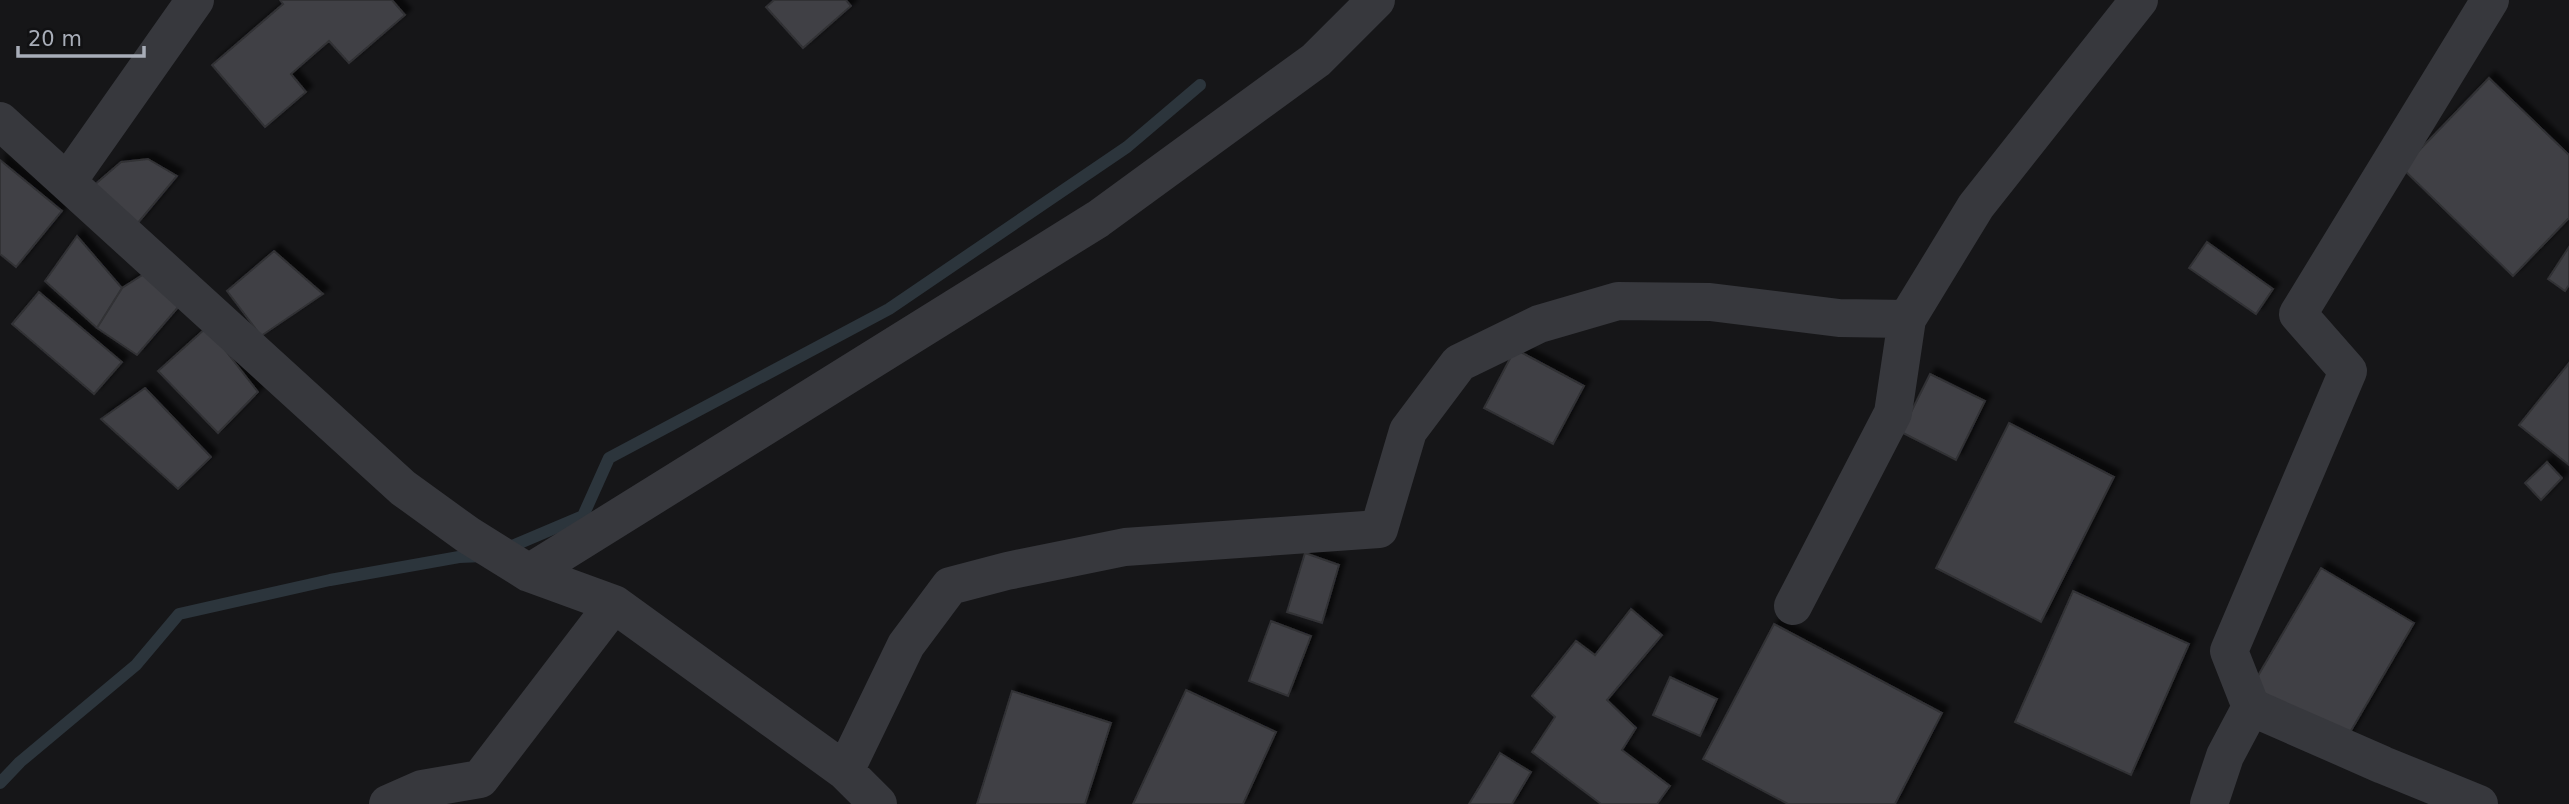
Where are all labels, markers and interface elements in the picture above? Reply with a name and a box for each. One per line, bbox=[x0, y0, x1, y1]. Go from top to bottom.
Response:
scale bar bbox=[18, 14, 144, 58]
text: 20 m bbox=[28, 27, 82, 51]

